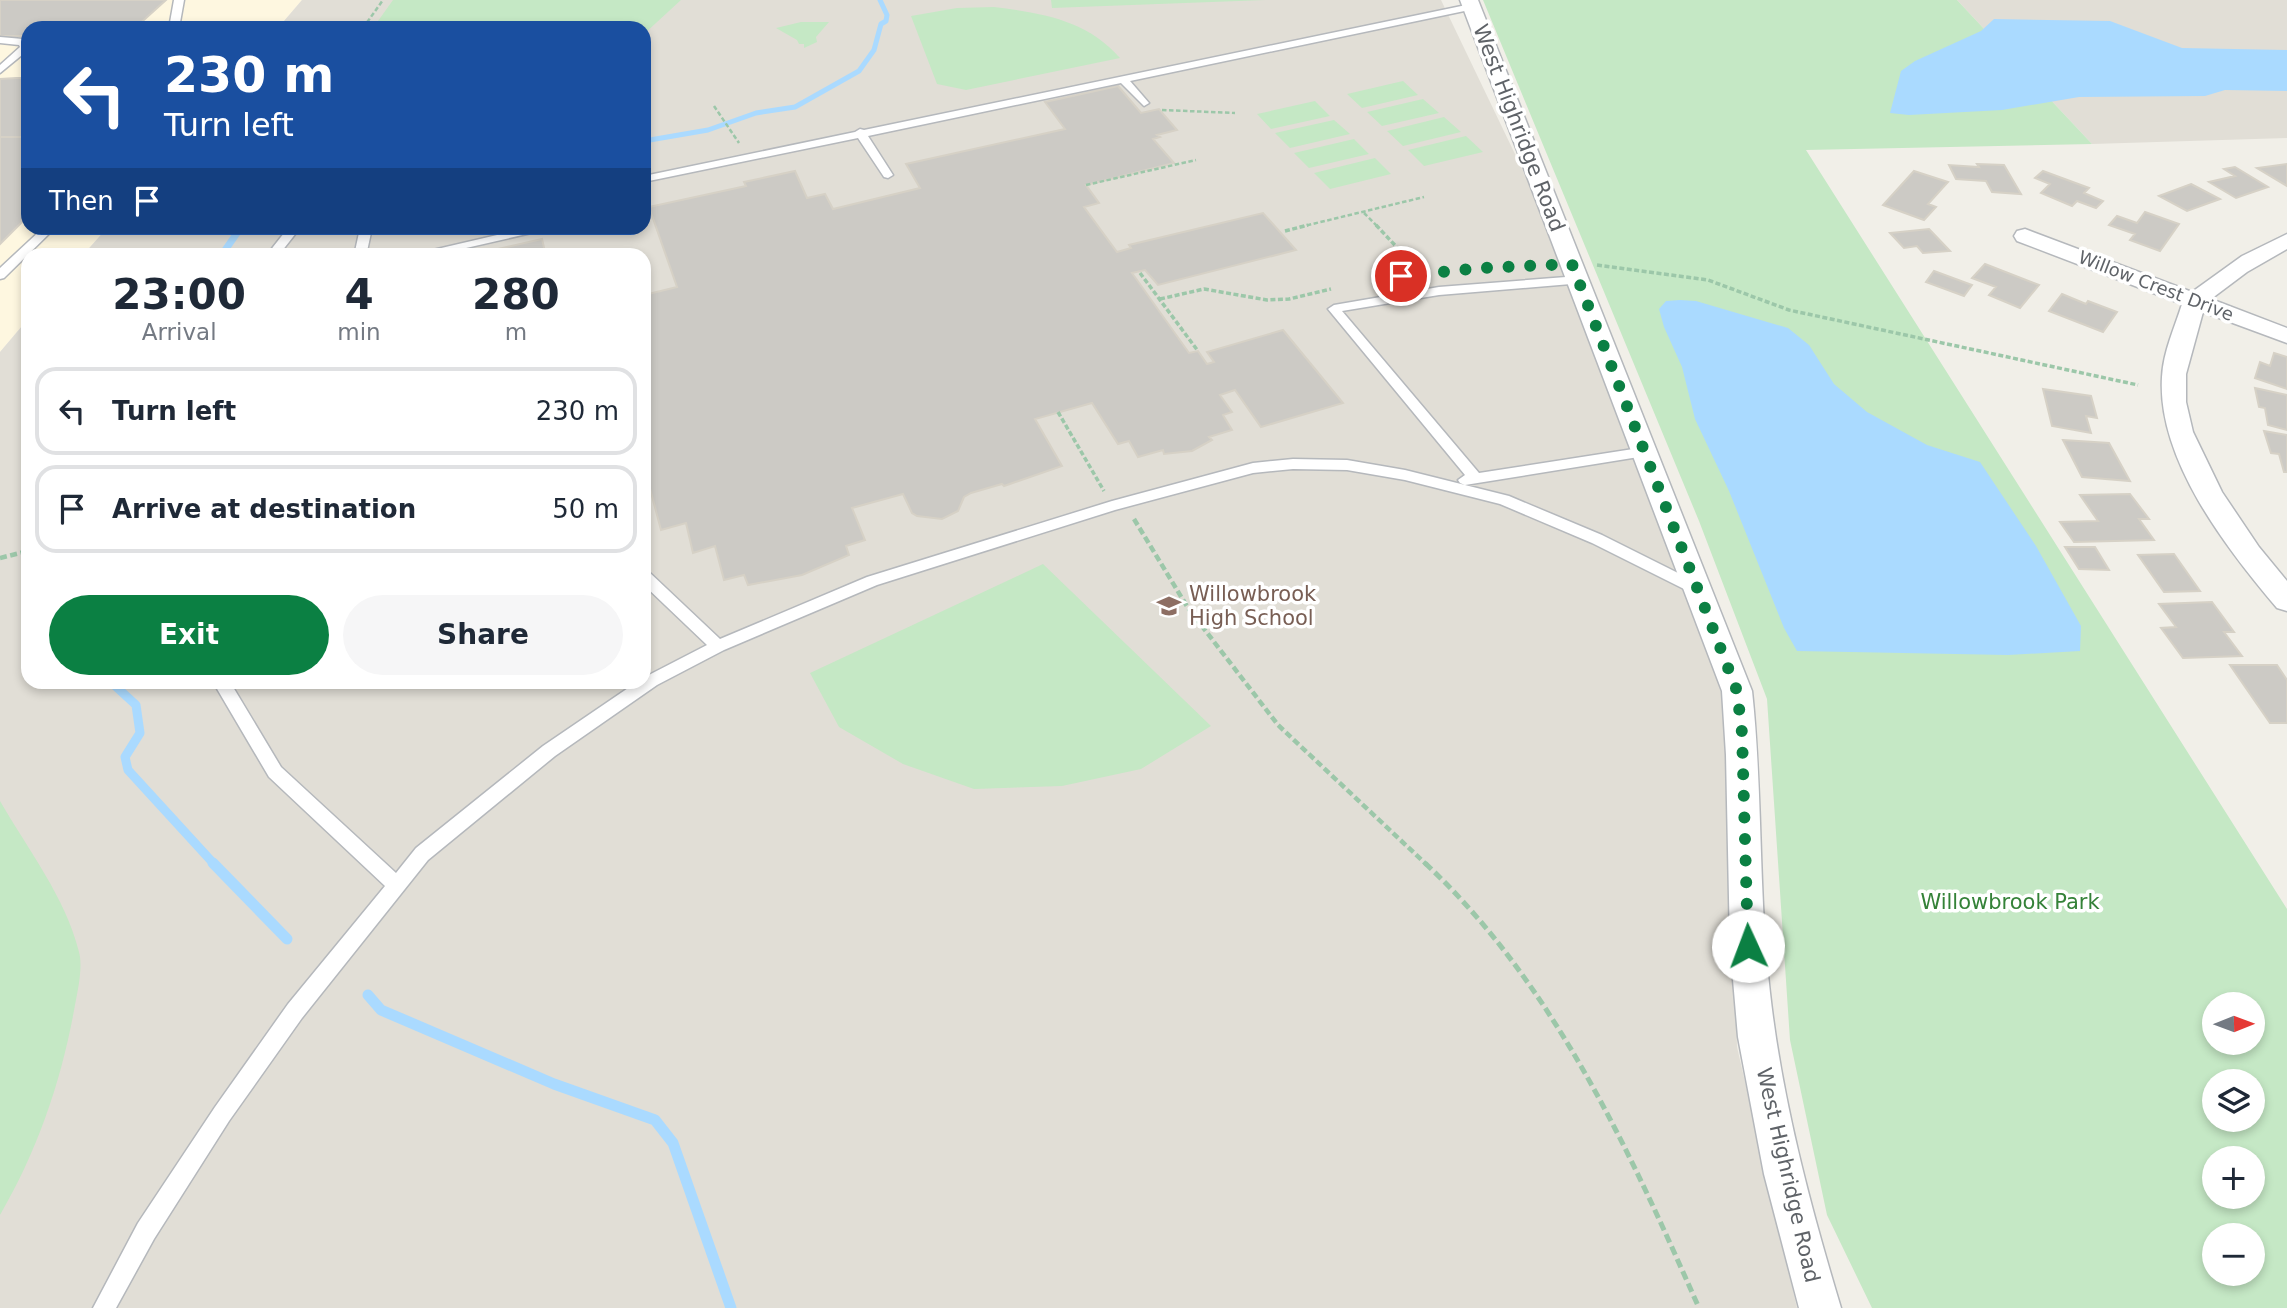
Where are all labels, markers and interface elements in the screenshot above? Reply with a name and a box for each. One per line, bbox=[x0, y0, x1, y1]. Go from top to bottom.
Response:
street label: West Highridge Road bbox=[1468, 21, 1570, 235]
text: 230 m bbox=[164, 47, 334, 104]
icon: left bbox=[49, 49, 140, 140]
text: Turn left bbox=[164, 106, 294, 144]
icon: arrive bbox=[128, 182, 166, 220]
text: Then bbox=[49, 186, 114, 216]
pin bbox=[1371, 246, 1431, 306]
street label: Willow Crest Drive bbox=[2076, 246, 2237, 325]
icon: arrive bbox=[1382, 257, 1420, 295]
text: 23:00 bbox=[112, 270, 246, 319]
text: 4 bbox=[344, 270, 374, 319]
text: 280 bbox=[472, 270, 560, 319]
text: Arrival bbox=[142, 319, 217, 345]
text: min bbox=[337, 319, 381, 345]
text: m bbox=[505, 319, 527, 345]
icon: left bbox=[53, 392, 91, 430]
text: Turn left bbox=[112, 396, 236, 426]
text: 230 m bbox=[536, 396, 619, 426]
icon: arrive bbox=[53, 490, 91, 528]
text: Arrive at destination bbox=[112, 494, 416, 524]
text: 50 m bbox=[552, 494, 619, 524]
place label: Willowbrook High School bbox=[1189, 582, 1317, 630]
school or university icon: Willowbrook High School bbox=[1155, 592, 1183, 620]
button: Exit bbox=[49, 595, 329, 675]
button: Share bbox=[343, 595, 623, 675]
park label: Willowbrook Park bbox=[1920, 890, 2100, 914]
position arrow bbox=[1711, 909, 1785, 983]
north arrow bbox=[2202, 992, 2264, 1055]
map controls bbox=[2202, 992, 2265, 1286]
street label: West Highridge Road bbox=[1752, 1065, 1824, 1285]
button: layers bbox=[2202, 1069, 2265, 1132]
button: + bbox=[2202, 1146, 2265, 1209]
button: − bbox=[2202, 1223, 2265, 1286]

